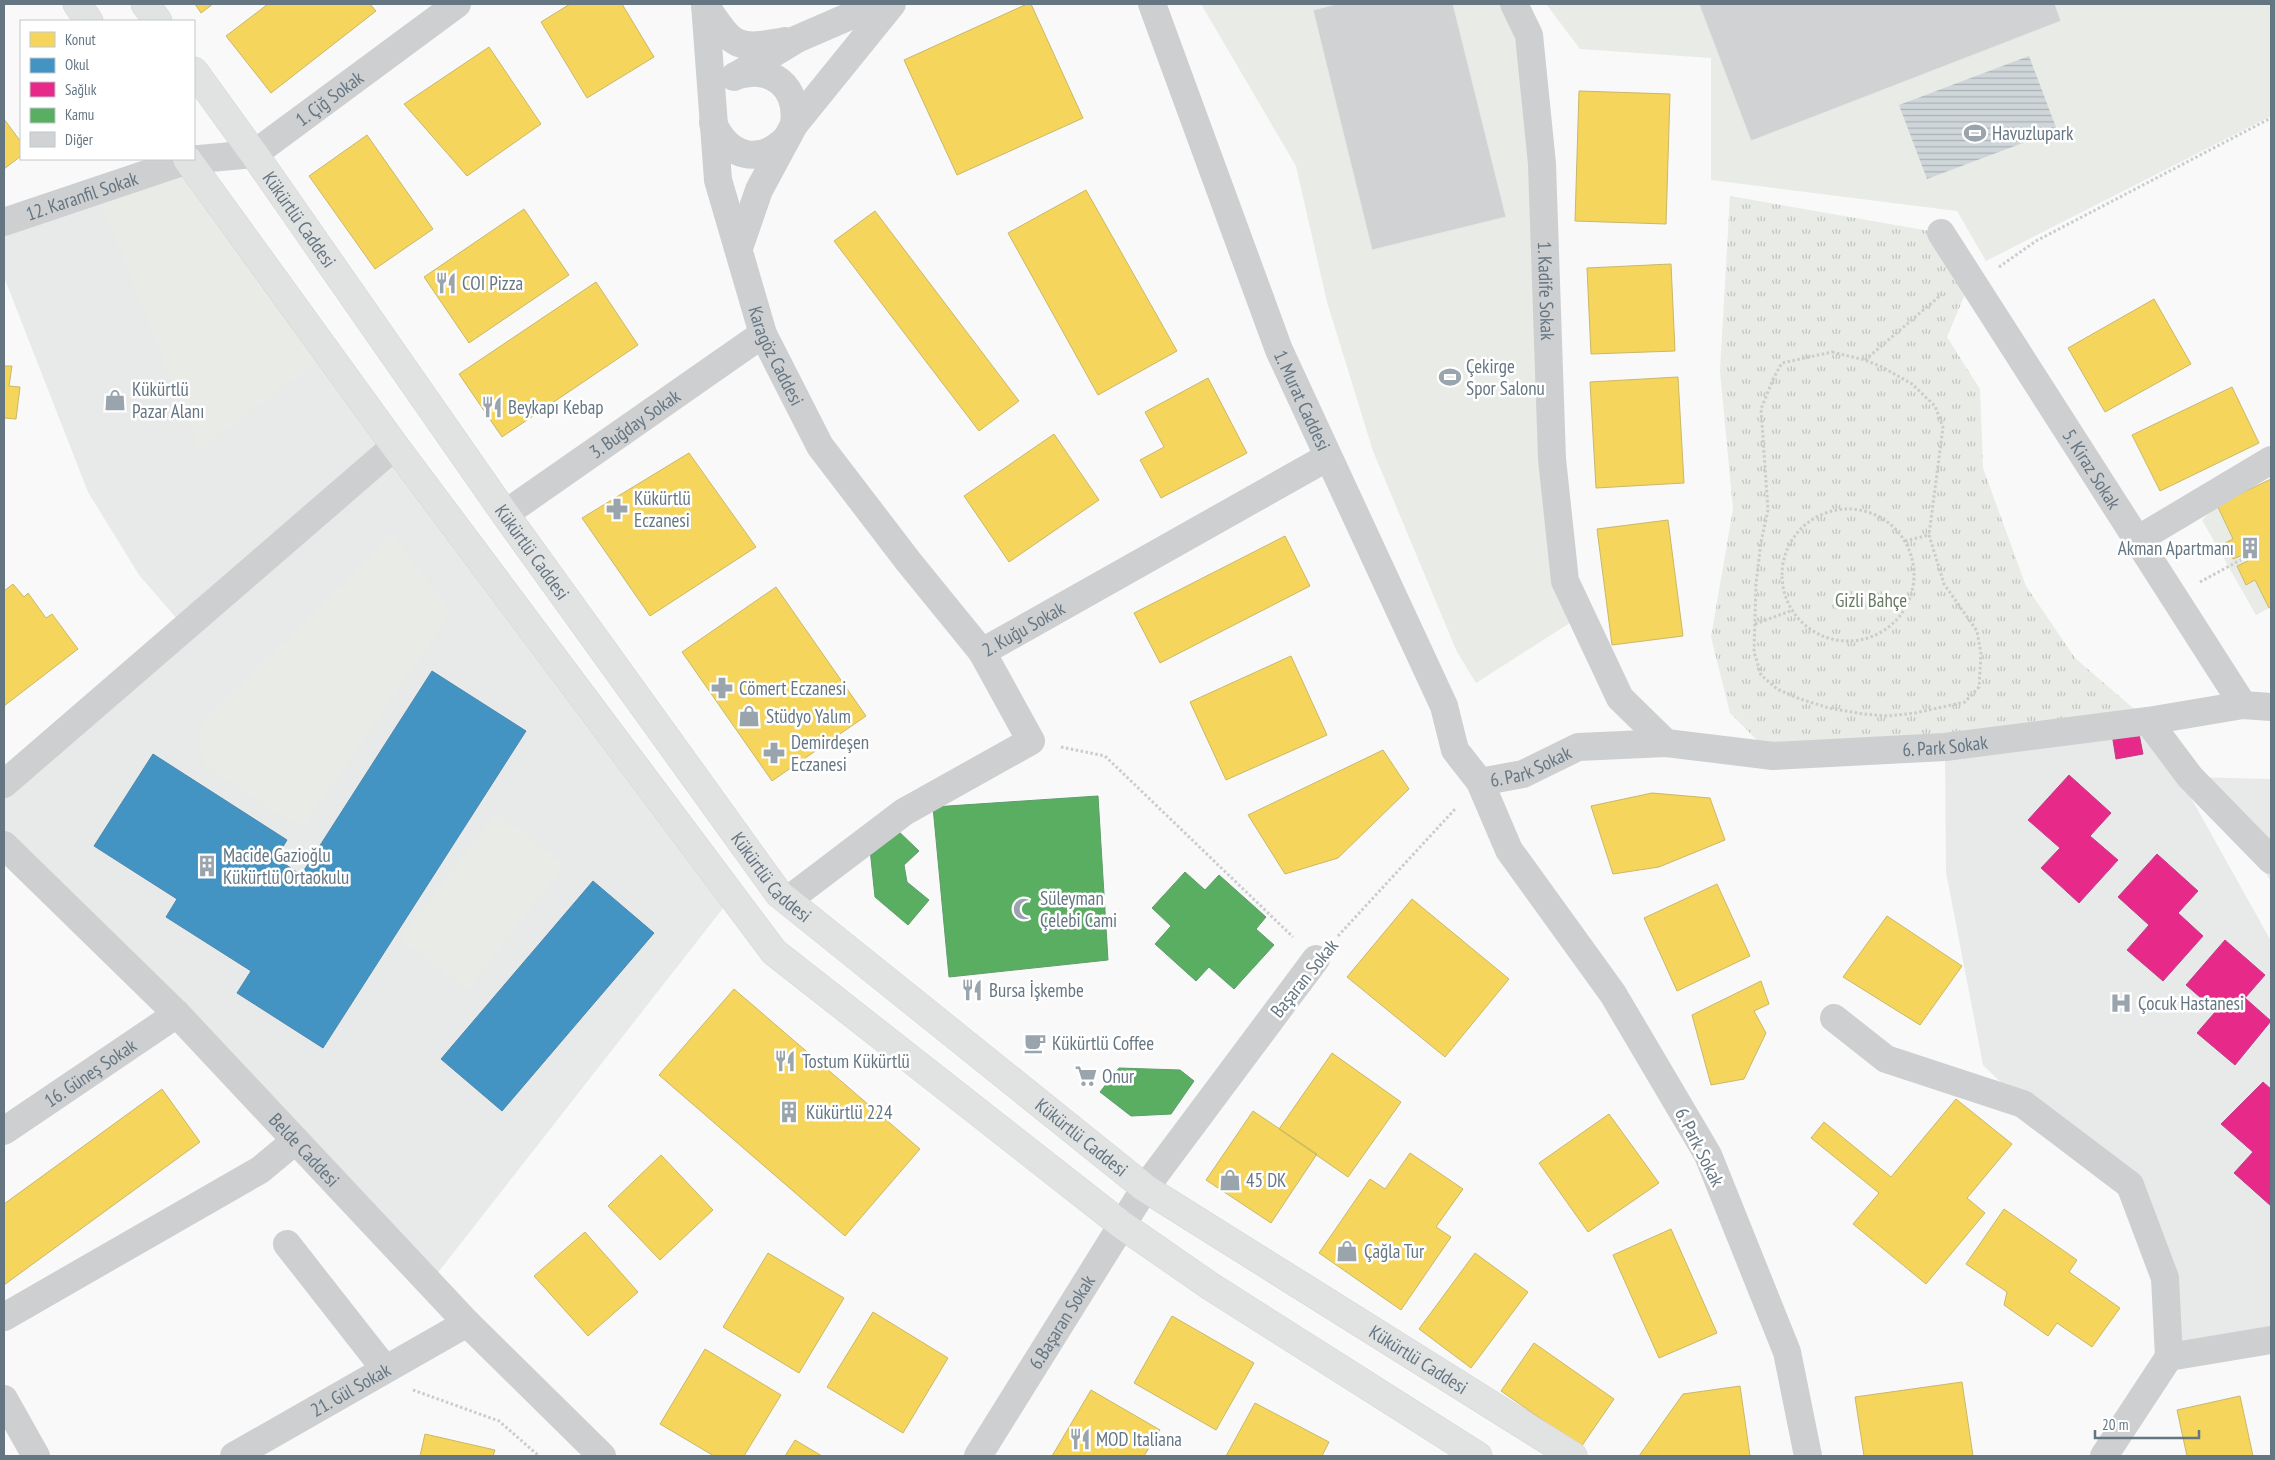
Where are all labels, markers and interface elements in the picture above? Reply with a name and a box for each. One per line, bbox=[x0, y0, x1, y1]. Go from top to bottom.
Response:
legend bbox=[20, 20, 195, 160]
text: Konut bbox=[65, 30, 96, 49]
text: Okul bbox=[65, 55, 90, 74]
street label: 1. Çiğ Sokak bbox=[291, 65, 368, 131]
text: Sağlık bbox=[65, 80, 97, 99]
text: Kamu bbox=[65, 105, 94, 124]
sports icon: Havuzlupark bbox=[1962, 120, 1988, 146]
place label: Havuzlupark bbox=[1992, 121, 2074, 145]
text: Diğer bbox=[65, 130, 94, 149]
street label: 12. Karanfil Sokak bbox=[23, 166, 141, 226]
street label: Kükürtlü Caddesi bbox=[258, 167, 341, 272]
street label: 1. Kadife Sokak bbox=[1533, 241, 1560, 341]
restaurant icon: COI Pizza bbox=[433, 270, 459, 296]
place label: COI Pizza bbox=[462, 271, 523, 295]
street label: Karagöz Caddesi bbox=[744, 303, 809, 409]
street label: 1. Murat Caddesi bbox=[1269, 346, 1336, 454]
place label: Çekirge Spor Salonu bbox=[1466, 354, 1545, 400]
sports icon: Çekirge Spor Salonu bbox=[1437, 364, 1463, 390]
place label: Kükürtlü Pazar Alanı bbox=[132, 377, 204, 423]
street label: 3. Buğday Sokak bbox=[585, 383, 685, 464]
shop icon: Kükürtlü Pazar Alanı bbox=[102, 387, 128, 413]
restaurant icon: Beykapı Kebap bbox=[479, 394, 505, 420]
place label: Beykapı Kebap bbox=[508, 395, 604, 419]
street label: 5. Kiraz Sokak bbox=[2057, 424, 2127, 514]
place label: Kükürtlü Eczanesi bbox=[634, 486, 691, 532]
pharmacy icon: Kükürtlü Eczanesi bbox=[604, 496, 630, 522]
street label: Kükürtlü Caddesi bbox=[490, 500, 575, 604]
building icon: Akman Apartmanı bbox=[2237, 535, 2263, 561]
place label: Akman Apartmanı bbox=[2118, 536, 2234, 560]
park label: Gizli Bahçe bbox=[1835, 588, 1907, 612]
street label: 2. Kuğu Sokak bbox=[978, 596, 1069, 662]
pharmacy icon: Cömert Eczanesi bbox=[709, 675, 735, 701]
place label: Cömert Eczanesi bbox=[739, 676, 846, 700]
shop icon: Stüdyo Yalım bbox=[736, 703, 762, 729]
place label: Stüdyo Yalım bbox=[766, 704, 851, 728]
place label: Demirdeşen Eczanesi bbox=[791, 730, 869, 776]
street label: 6. Park Sokak bbox=[1902, 730, 1989, 761]
pharmacy icon: Demirdeşen Eczanesi bbox=[761, 740, 787, 766]
street label: 6. Park Sokak bbox=[1488, 740, 1576, 792]
street label: Kükürtlü Caddesi bbox=[726, 827, 816, 927]
place label: Macide Gazioğlu Kükürtlü Ortaokulu bbox=[223, 843, 349, 889]
building icon: Macide Gazioğlu Kükürtlü Ortaokulu bbox=[194, 853, 220, 879]
place label: Süleyman Çelebi Cami bbox=[1040, 886, 1117, 932]
mosque icon: Süleyman Çelebi Cami bbox=[1011, 896, 1037, 922]
street label: Başaran Sokak bbox=[1265, 933, 1343, 1022]
restaurant icon: Bursa İşkembe bbox=[959, 977, 985, 1003]
place label: Bursa İşkembe bbox=[989, 978, 1084, 1002]
hospital icon: Çocuk Hastanesi bbox=[2108, 990, 2134, 1016]
place label: Çocuk Hastanesi bbox=[2138, 991, 2244, 1015]
cafe icon: Kükürtlü Coffee bbox=[1022, 1030, 1048, 1056]
place label: Kükürtlü Coffee bbox=[1052, 1031, 1154, 1055]
street label: 16. Güneş Sokak bbox=[39, 1033, 141, 1112]
restaurant icon: Tostum Kükürtlü bbox=[772, 1048, 798, 1074]
place label: Tostum Kükürtlü bbox=[802, 1049, 910, 1073]
supermarket icon: Onur bbox=[1073, 1063, 1099, 1089]
place label: Onur bbox=[1102, 1064, 1135, 1088]
street label: Kükürtlü Caddesi bbox=[1031, 1093, 1133, 1182]
building icon: Kükürtlü 224 bbox=[776, 1099, 802, 1125]
place label: Kükürtlü 224 bbox=[806, 1100, 893, 1124]
street label: 6. Park Sokak bbox=[1670, 1104, 1730, 1191]
street label: Belde Caddesi bbox=[264, 1108, 345, 1192]
shop icon: 45 DK bbox=[1217, 1167, 1243, 1193]
place label: 45 DK bbox=[1246, 1168, 1286, 1192]
shop icon: Çağla Tur bbox=[1334, 1238, 1360, 1264]
place label: Çağla Tur bbox=[1364, 1239, 1425, 1263]
street label: 6.Başaran Sokak bbox=[1023, 1270, 1100, 1373]
street label: Kükürtlü Caddesi bbox=[1365, 1319, 1472, 1399]
street label: 21. Gül Sokak bbox=[306, 1357, 395, 1422]
scale bar bbox=[2095, 1408, 2199, 1440]
text: 20 m bbox=[2102, 1415, 2128, 1434]
restaurant icon: MOD Italiana bbox=[1067, 1426, 1093, 1452]
place label: MOD Italiana bbox=[1096, 1427, 1182, 1451]

